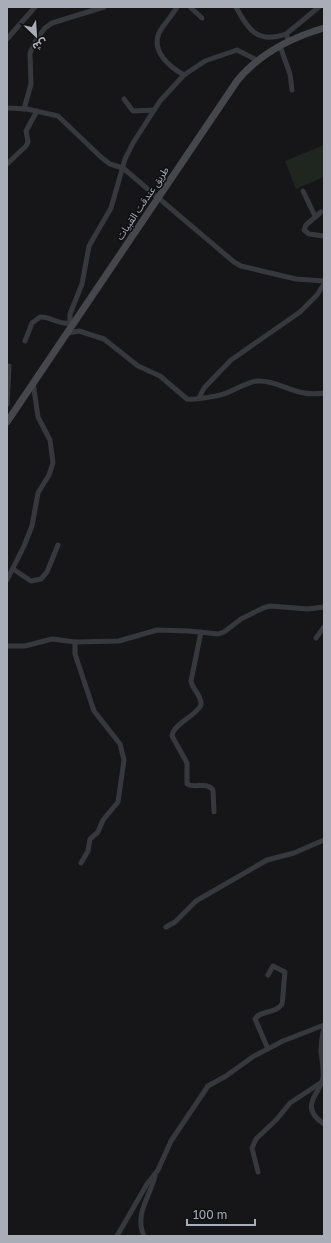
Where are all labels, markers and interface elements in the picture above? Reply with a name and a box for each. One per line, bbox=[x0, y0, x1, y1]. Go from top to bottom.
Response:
north arrow bbox=[16, 16, 56, 56]
text: ش bbox=[30, 36, 50, 55]
street label: طريق عندقت القبيات bbox=[113, 164, 172, 242]
scale bar bbox=[187, 1201, 255, 1227]
text: 100 m bbox=[193, 1207, 227, 1222]

